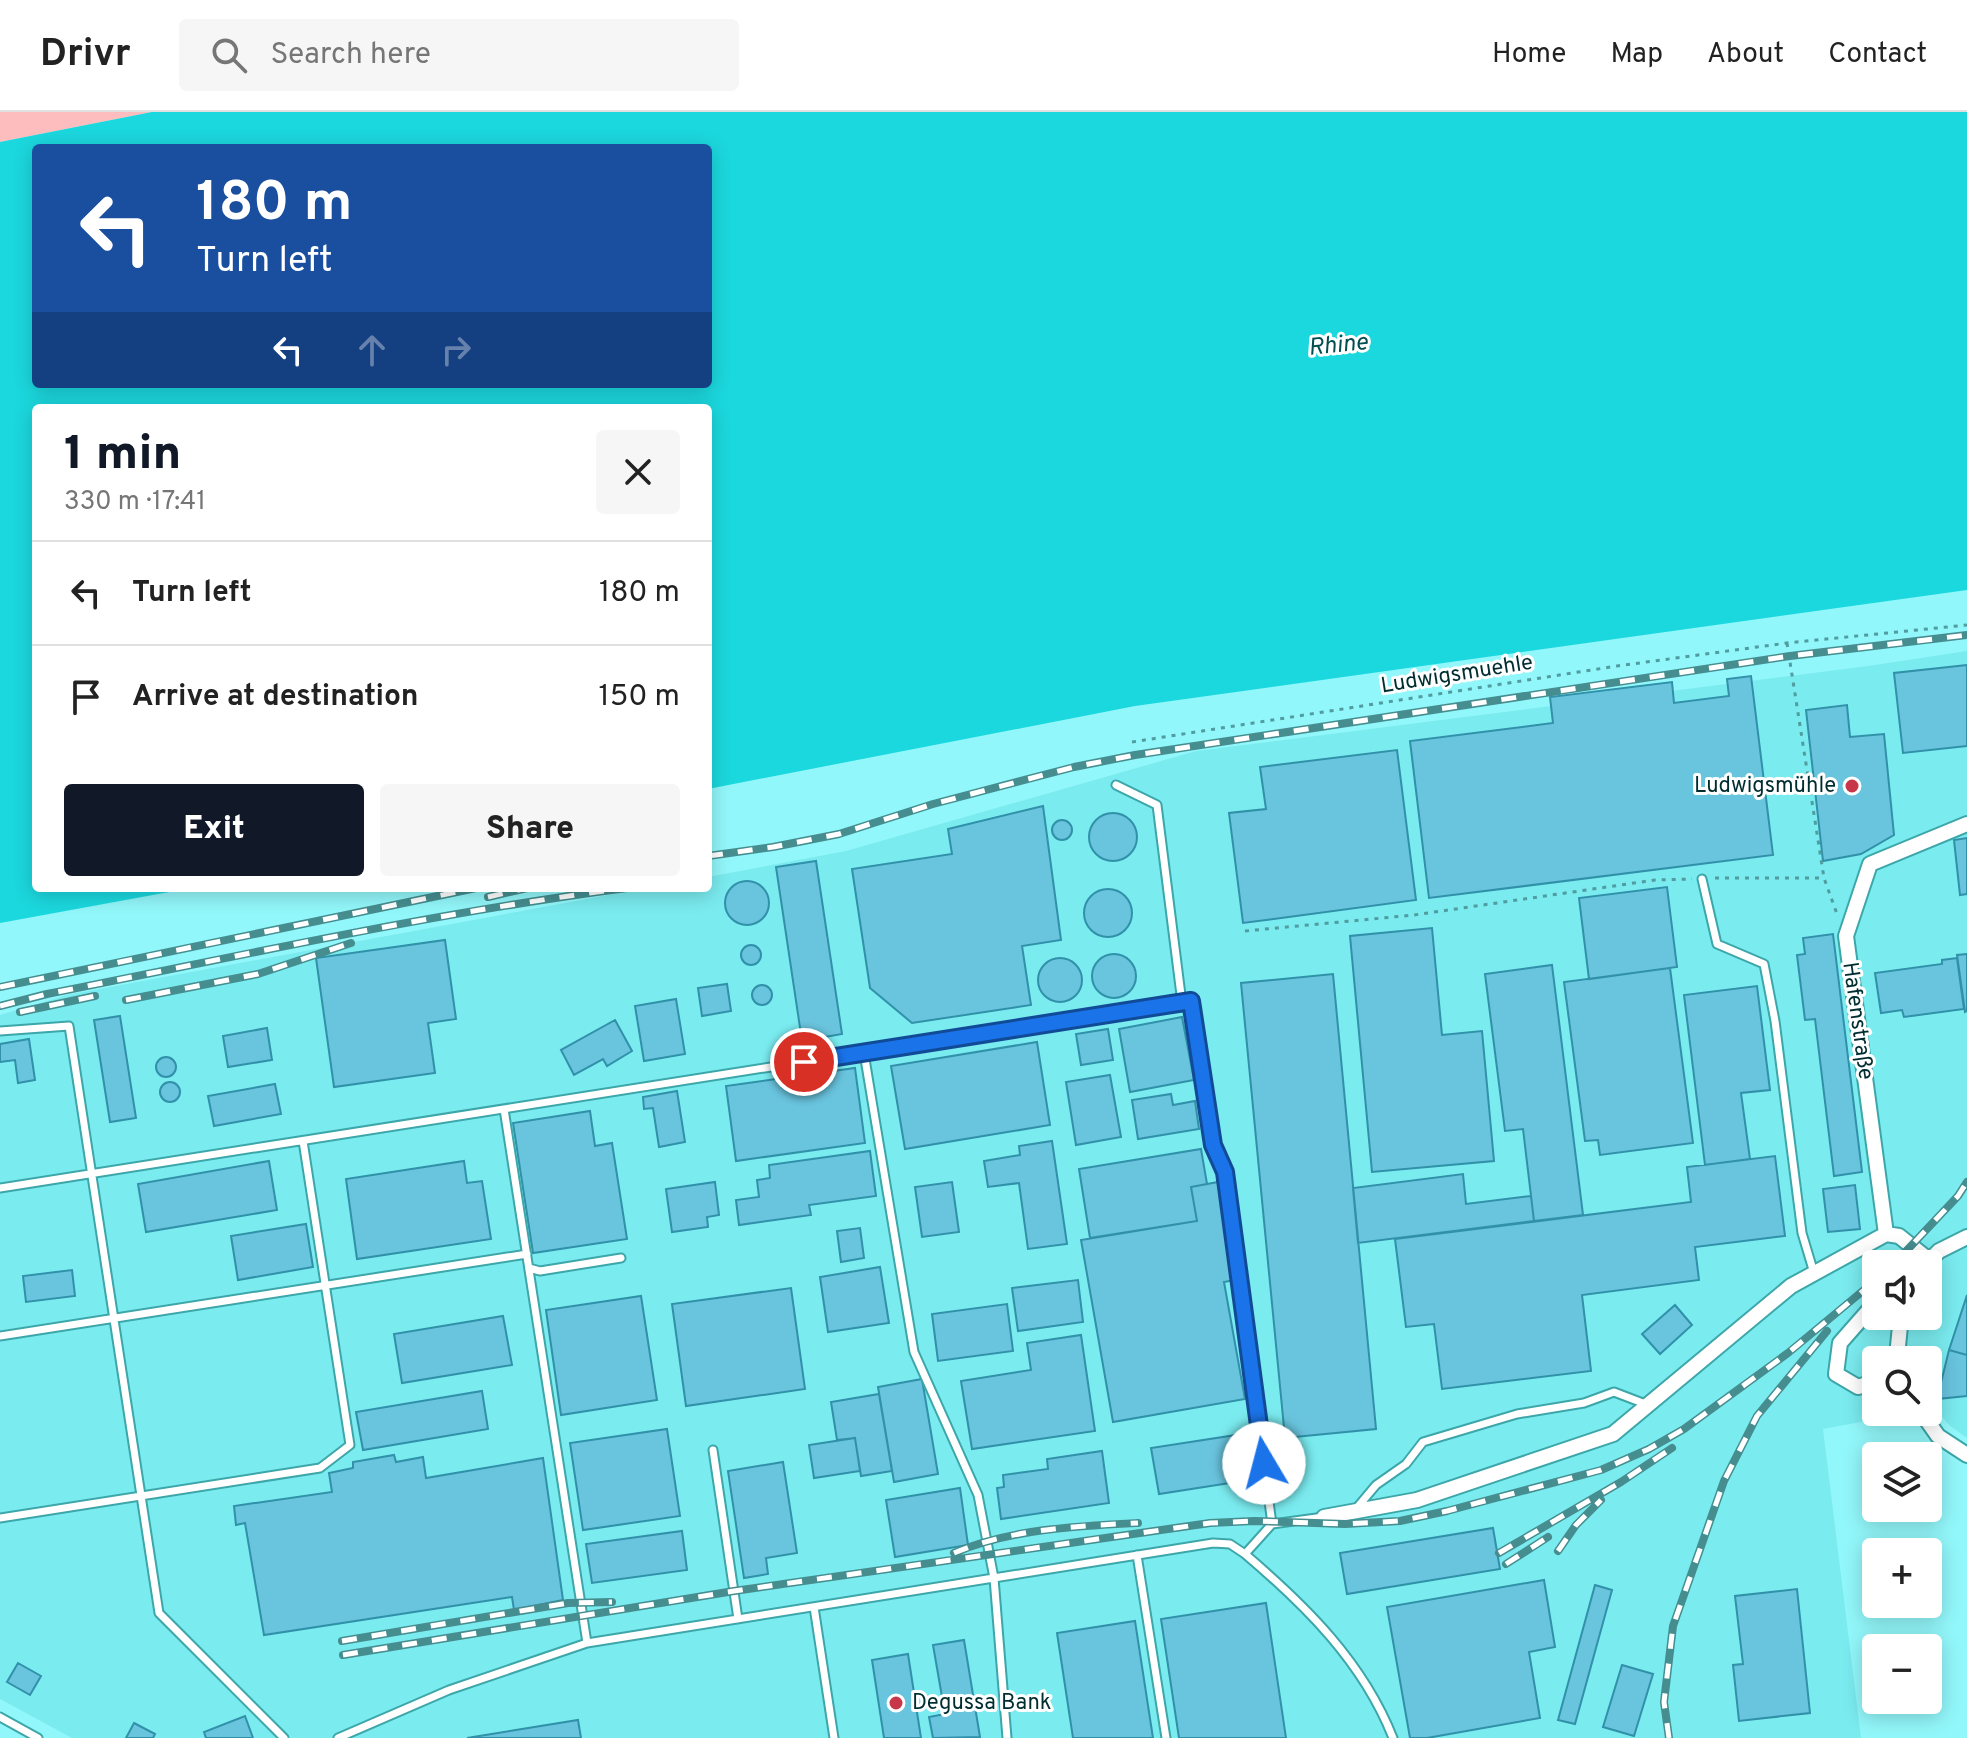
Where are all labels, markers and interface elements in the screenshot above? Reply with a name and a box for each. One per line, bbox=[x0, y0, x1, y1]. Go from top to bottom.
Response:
search box bbox=[179, 19, 739, 91]
text: Drivr bbox=[40, 31, 131, 80]
icon: search bbox=[207, 33, 251, 77]
text: Search here bbox=[271, 37, 431, 74]
text: Home bbox=[1492, 37, 1566, 73]
text: Map bbox=[1610, 37, 1663, 73]
text: About bbox=[1707, 37, 1784, 73]
text: Contact bbox=[1828, 37, 1927, 73]
text: 180 m bbox=[196, 170, 353, 240]
icon: left bbox=[64, 176, 168, 280]
text: Turn left bbox=[196, 239, 333, 285]
icon: left bbox=[266, 328, 310, 372]
icon: ahead bbox=[350, 328, 394, 372]
icon: right bbox=[434, 328, 478, 372]
water label: Rhine bbox=[1307, 328, 1370, 364]
text: 1 min bbox=[64, 426, 181, 486]
button: close bbox=[596, 430, 680, 514]
text: 330 m · 17:41 bbox=[64, 486, 206, 519]
icon: left bbox=[64, 571, 108, 615]
text: Turn left bbox=[132, 575, 252, 612]
text: 180 m bbox=[599, 575, 680, 612]
street label: Ludwigsmuehle bbox=[1379, 650, 1535, 700]
icon: arrive bbox=[64, 675, 108, 719]
text: Arrive at destination bbox=[132, 679, 418, 716]
text: 150 m bbox=[599, 679, 680, 716]
place label: Ludwigsmühle bbox=[1694, 773, 1836, 800]
marker: Ludwigsmühle bbox=[1843, 777, 1861, 795]
button: Exit bbox=[64, 784, 364, 876]
button: Share bbox=[380, 784, 680, 876]
street label: Hafenstraße bbox=[1835, 960, 1879, 1082]
pin bbox=[770, 1028, 838, 1096]
icon: arrive bbox=[782, 1040, 826, 1084]
map controls bbox=[1862, 1250, 1942, 1714]
button: sound bbox=[1862, 1250, 1942, 1330]
button: search bbox=[1862, 1346, 1942, 1426]
position arrow bbox=[1222, 1421, 1306, 1505]
button: layers bbox=[1862, 1442, 1942, 1522]
button: + bbox=[1862, 1538, 1942, 1618]
button: − bbox=[1862, 1634, 1942, 1714]
place label: Degussa Bank bbox=[912, 1690, 1052, 1717]
marker: Degussa Bank bbox=[887, 1694, 905, 1712]

